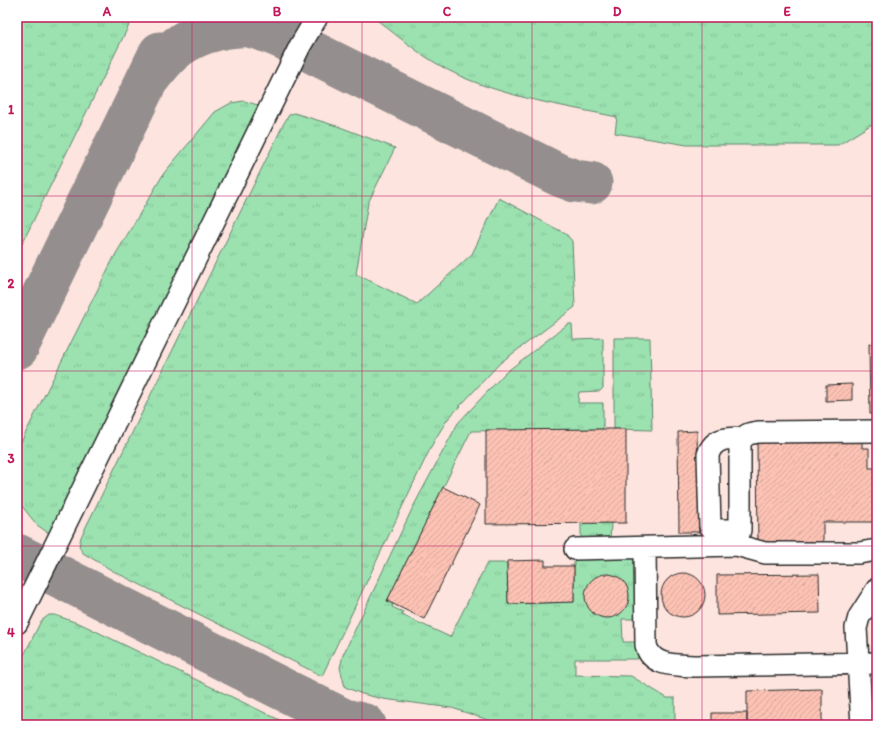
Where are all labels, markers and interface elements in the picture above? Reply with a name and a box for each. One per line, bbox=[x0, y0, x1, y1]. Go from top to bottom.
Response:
text: A bbox=[102, 4, 112, 19]
text: B bbox=[273, 4, 282, 19]
text: C bbox=[443, 4, 452, 19]
text: D bbox=[613, 4, 622, 19]
text: E bbox=[783, 4, 791, 19]
text: 1 bbox=[8, 102, 14, 117]
text: 2 bbox=[8, 276, 15, 291]
text: 3 bbox=[7, 451, 15, 466]
text: 4 bbox=[7, 625, 15, 640]

